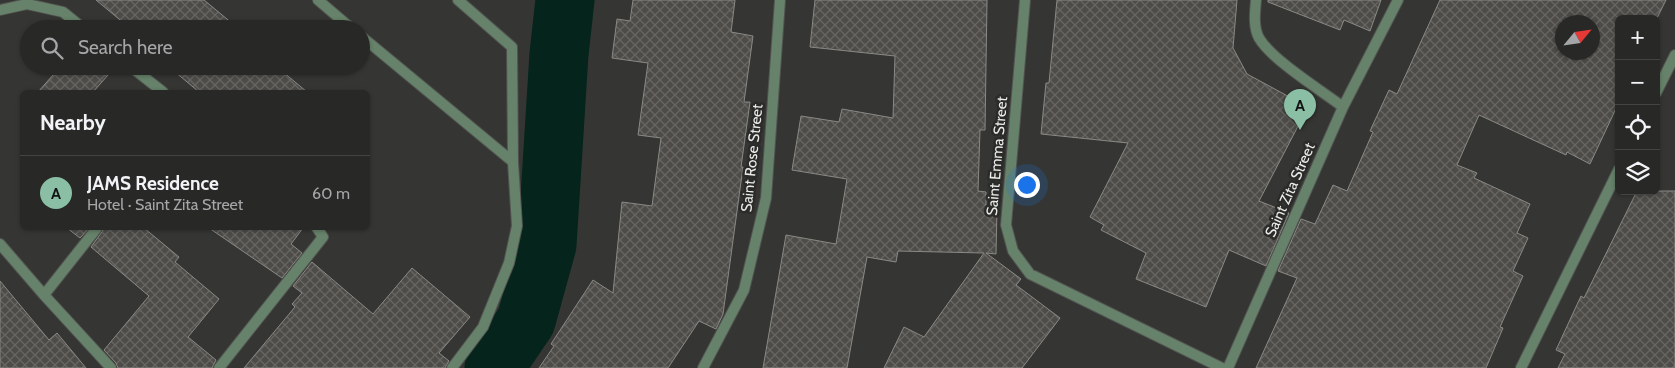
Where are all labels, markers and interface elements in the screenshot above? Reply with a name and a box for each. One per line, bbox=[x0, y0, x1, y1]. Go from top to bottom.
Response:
north arrow bbox=[1555, 15, 1600, 60]
map controls bbox=[1615, 15, 1660, 195]
button: + bbox=[1615, 15, 1660, 60]
search box bbox=[20, 20, 370, 75]
icon: search bbox=[38, 34, 66, 62]
text: Search here bbox=[78, 36, 172, 59]
button: − bbox=[1615, 60, 1660, 105]
pin: A bbox=[1284, 89, 1316, 130]
street label: Saint Emma Street bbox=[983, 96, 1011, 216]
street label: Saint Rose Street bbox=[737, 103, 767, 213]
button: locate bbox=[1615, 105, 1660, 150]
text: Nearby bbox=[40, 110, 106, 135]
street label: Saint Zita Street bbox=[1261, 140, 1319, 240]
button: layers bbox=[1615, 150, 1660, 195]
text: JAMS Residence bbox=[87, 172, 219, 195]
your location bbox=[1014, 172, 1040, 198]
text: A bbox=[51, 184, 61, 203]
text: 60 m bbox=[312, 184, 350, 203]
text: Hotel · Saint Zita Street bbox=[87, 195, 243, 214]

